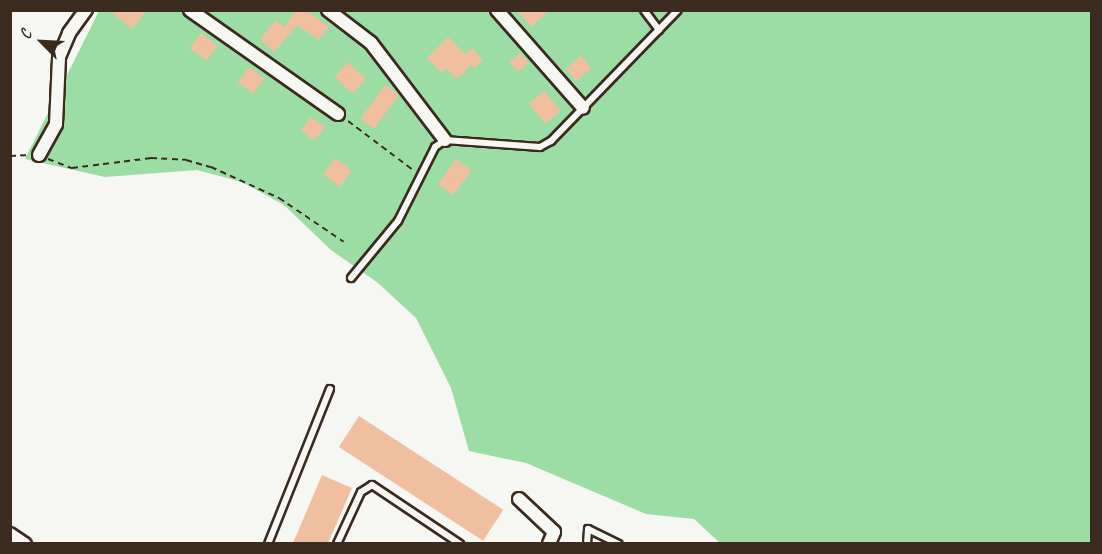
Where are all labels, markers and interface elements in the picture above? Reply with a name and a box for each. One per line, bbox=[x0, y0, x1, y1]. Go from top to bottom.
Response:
north arrow bbox=[12, 12, 72, 72]
text: С bbox=[15, 27, 36, 42]

